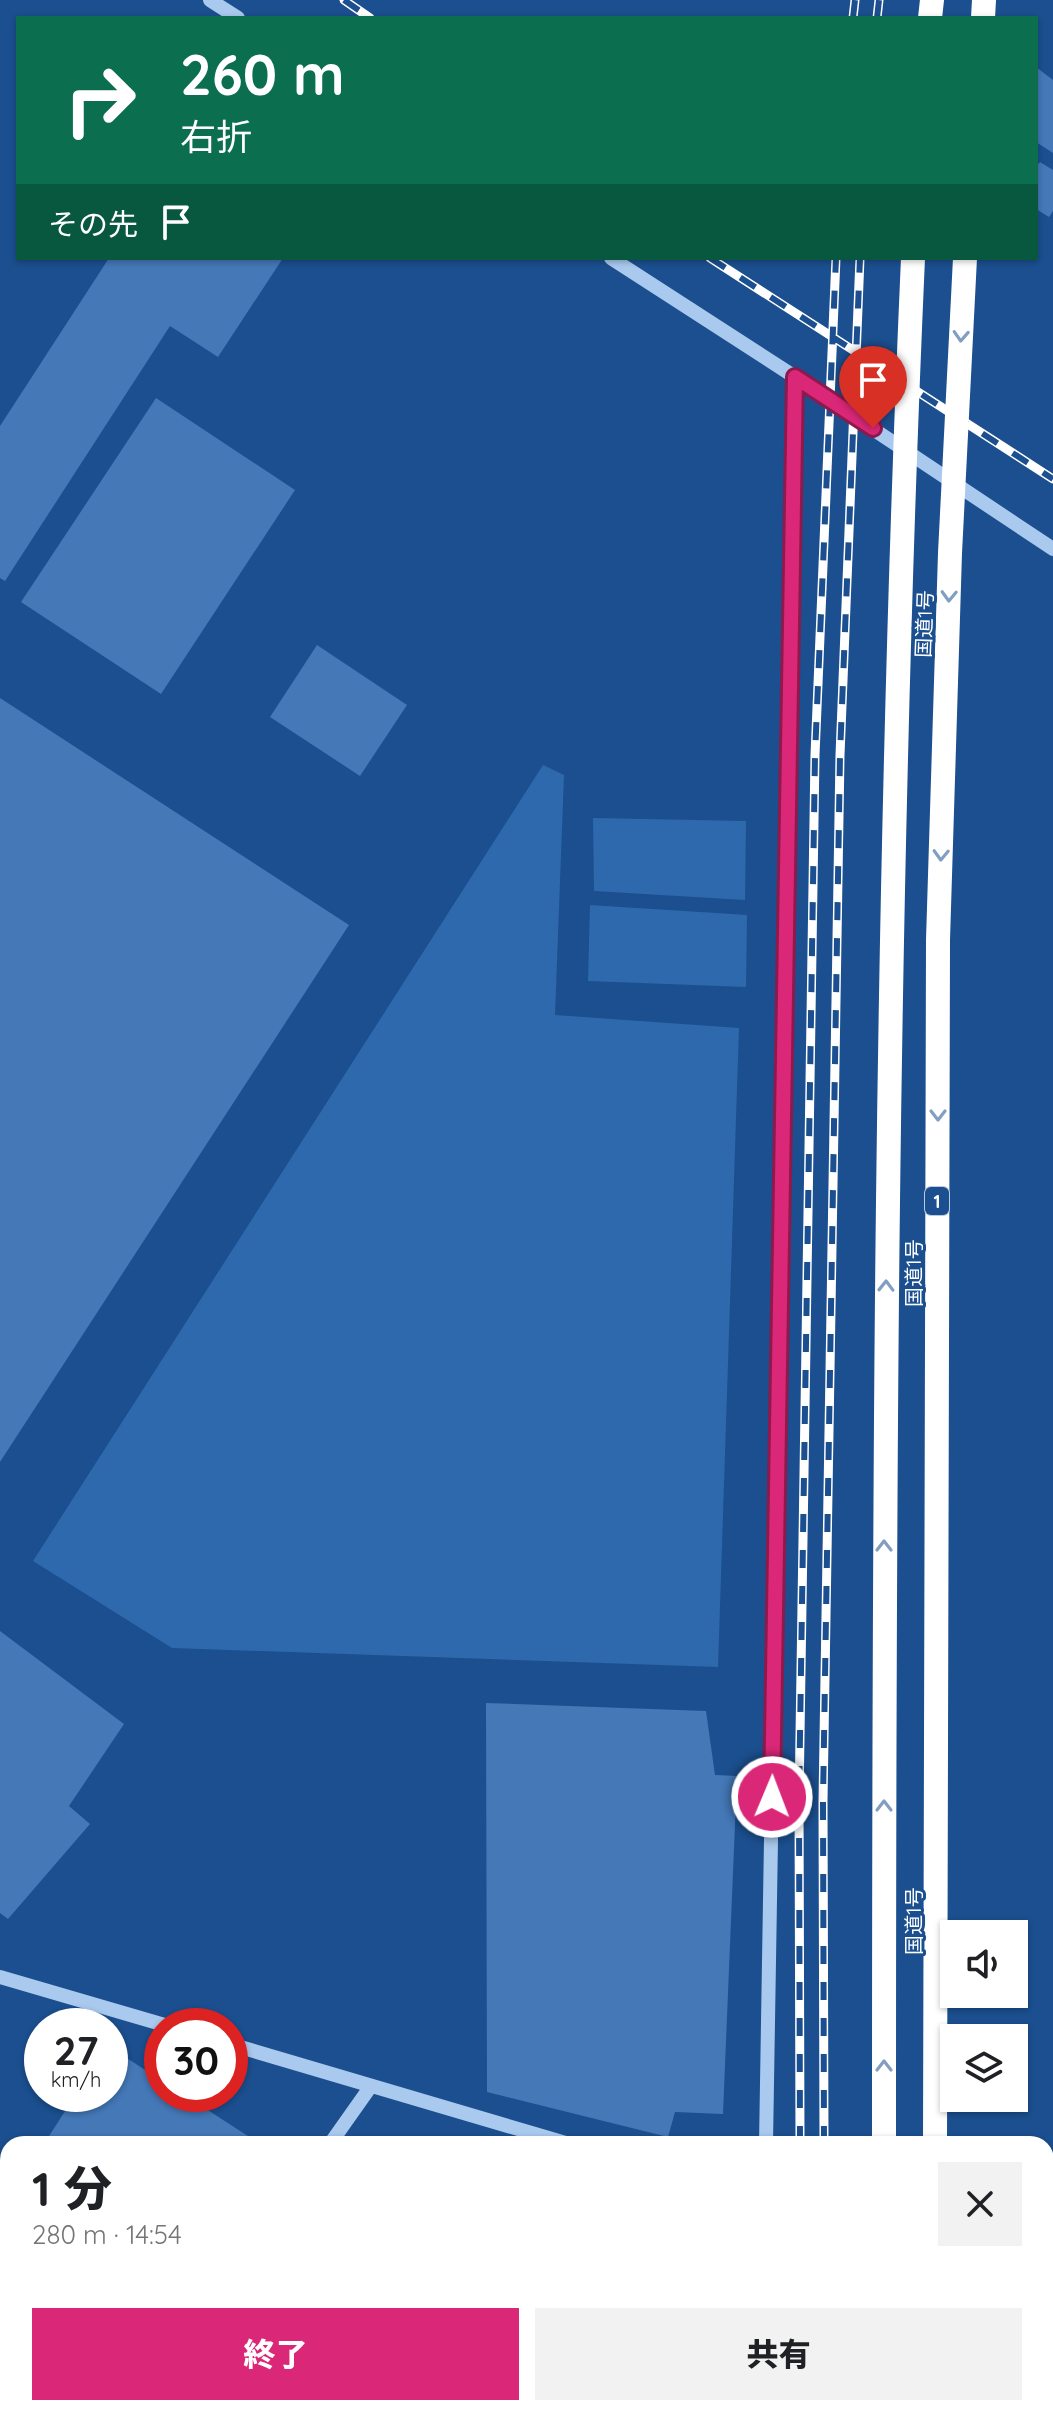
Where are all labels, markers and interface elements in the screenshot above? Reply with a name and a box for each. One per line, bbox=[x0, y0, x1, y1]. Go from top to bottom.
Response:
text: 260 m bbox=[180, 39, 345, 109]
icon: right bbox=[48, 48, 152, 152]
text: 右折 bbox=[180, 114, 252, 159]
icon: arrive bbox=[154, 200, 198, 244]
text: その先 bbox=[48, 205, 138, 243]
one-way arrow bbox=[953, 330, 970, 343]
pin bbox=[839, 346, 907, 428]
icon: arrive bbox=[851, 358, 895, 402]
street label: 国道1号 bbox=[910, 590, 938, 658]
one-way arrow bbox=[940, 590, 957, 603]
one-way arrow bbox=[932, 849, 949, 862]
one-way arrow bbox=[929, 1109, 947, 1122]
road number: 1 bbox=[925, 1187, 949, 1215]
street label: 国道1号 bbox=[901, 1239, 926, 1307]
one-way arrow bbox=[877, 1279, 895, 1292]
one-way arrow bbox=[875, 1539, 893, 1552]
position arrow bbox=[730, 1755, 814, 1839]
one-way arrow bbox=[875, 1799, 893, 1812]
street label: 国道1号 bbox=[901, 1887, 926, 1955]
map controls bbox=[940, 1920, 1028, 2112]
button: sound bbox=[940, 1920, 1028, 2008]
speed limit sign: 30 bbox=[144, 2008, 248, 2112]
button: layers bbox=[940, 2024, 1028, 2112]
text: 27 bbox=[54, 2025, 98, 2075]
one-way arrow bbox=[875, 2059, 893, 2072]
text: km/h bbox=[51, 2067, 101, 2092]
text: 1 分 bbox=[32, 2158, 112, 2218]
button: close bbox=[938, 2162, 1022, 2246]
text: 280 m · 14:54 bbox=[32, 2218, 182, 2251]
button: 終了 bbox=[32, 2308, 519, 2400]
button: 共有 bbox=[535, 2308, 1022, 2400]

